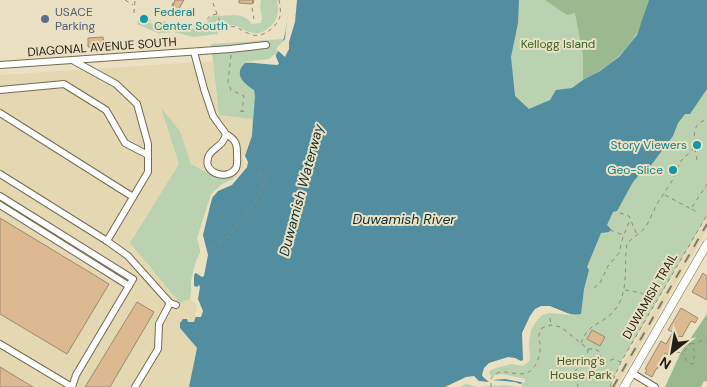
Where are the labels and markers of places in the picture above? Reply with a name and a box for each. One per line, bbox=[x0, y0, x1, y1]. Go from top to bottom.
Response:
place label: USACE Parking bbox=[55, 4, 95, 34]
place label: Federal Center South bbox=[154, 4, 228, 34]
marker: USACE Parking bbox=[39, 13, 51, 25]
marker: Federal Center South bbox=[138, 13, 150, 25]
place label: Story Viewers bbox=[610, 137, 687, 153]
marker: Story Viewers bbox=[691, 139, 703, 151]
place label: Geo-Slice bbox=[607, 162, 663, 178]
marker: Geo-Slice bbox=[667, 164, 679, 176]

